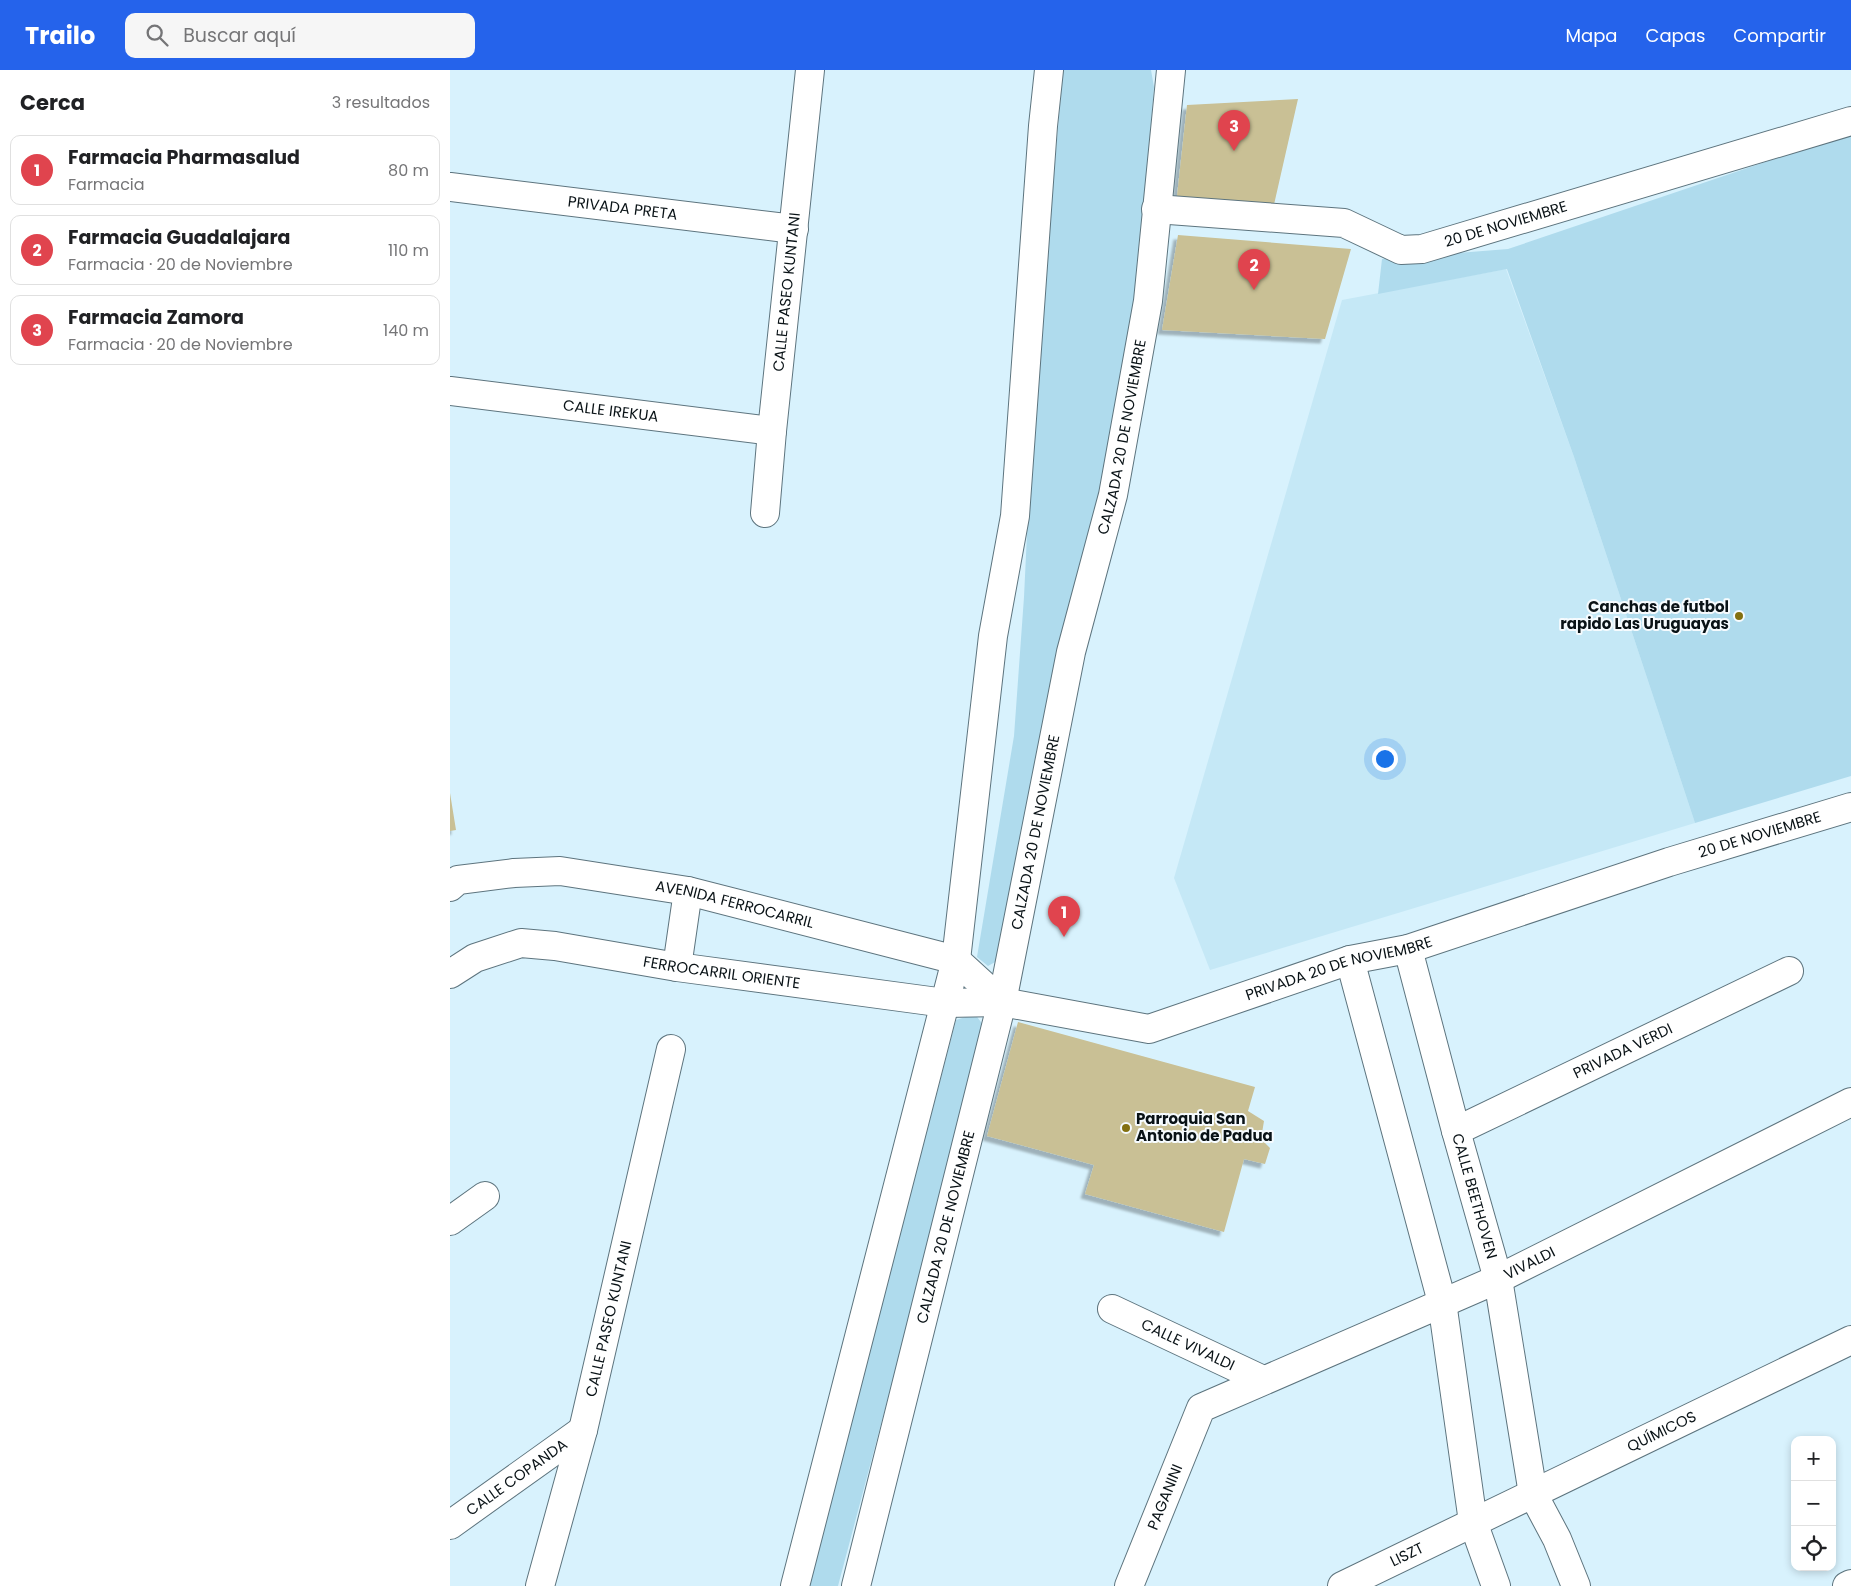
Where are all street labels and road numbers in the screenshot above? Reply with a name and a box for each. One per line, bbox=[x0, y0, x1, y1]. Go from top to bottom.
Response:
street label: PRIVADA PRETA bbox=[567, 190, 679, 225]
street label: 20 DE NOVIEMBRE bbox=[1442, 195, 1570, 252]
street label: CALLE PASEO KUNTANI bbox=[767, 211, 805, 373]
street label: CALZADA 20 DE NOVIEMBRE bbox=[1092, 338, 1151, 537]
street label: CALLE IREKUA bbox=[562, 394, 660, 427]
street label: CALZADA 20 DE NOVIEMBRE bbox=[1005, 733, 1064, 932]
street label: 20 DE NOVIEMBRE bbox=[1696, 806, 1824, 863]
street label: AVENIDA FERROCARRIL bbox=[654, 875, 817, 933]
street label: PRIVADA 20 DE NOVIEMBRE bbox=[1243, 931, 1435, 1005]
street label: FERROCARRIL ORIENTE bbox=[642, 950, 801, 993]
street label: PRIVADA VERDI bbox=[1569, 1018, 1676, 1083]
street label: CALZADA 20 DE NOVIEMBRE bbox=[911, 1128, 980, 1326]
street label: CALLE BEETHOVEN bbox=[1447, 1131, 1503, 1261]
street label: CALLE PASEO KUNTANI bbox=[580, 1238, 636, 1399]
street label: VIVALDI bbox=[1500, 1241, 1558, 1284]
street label: CALLE VIVALDI bbox=[1138, 1313, 1239, 1375]
street label: QUÍMICOS bbox=[1623, 1405, 1700, 1457]
street label: CALLE COPANDA bbox=[462, 1434, 571, 1520]
street label: PAGANINI bbox=[1142, 1461, 1187, 1533]
street label: LISZT bbox=[1386, 1537, 1427, 1571]

